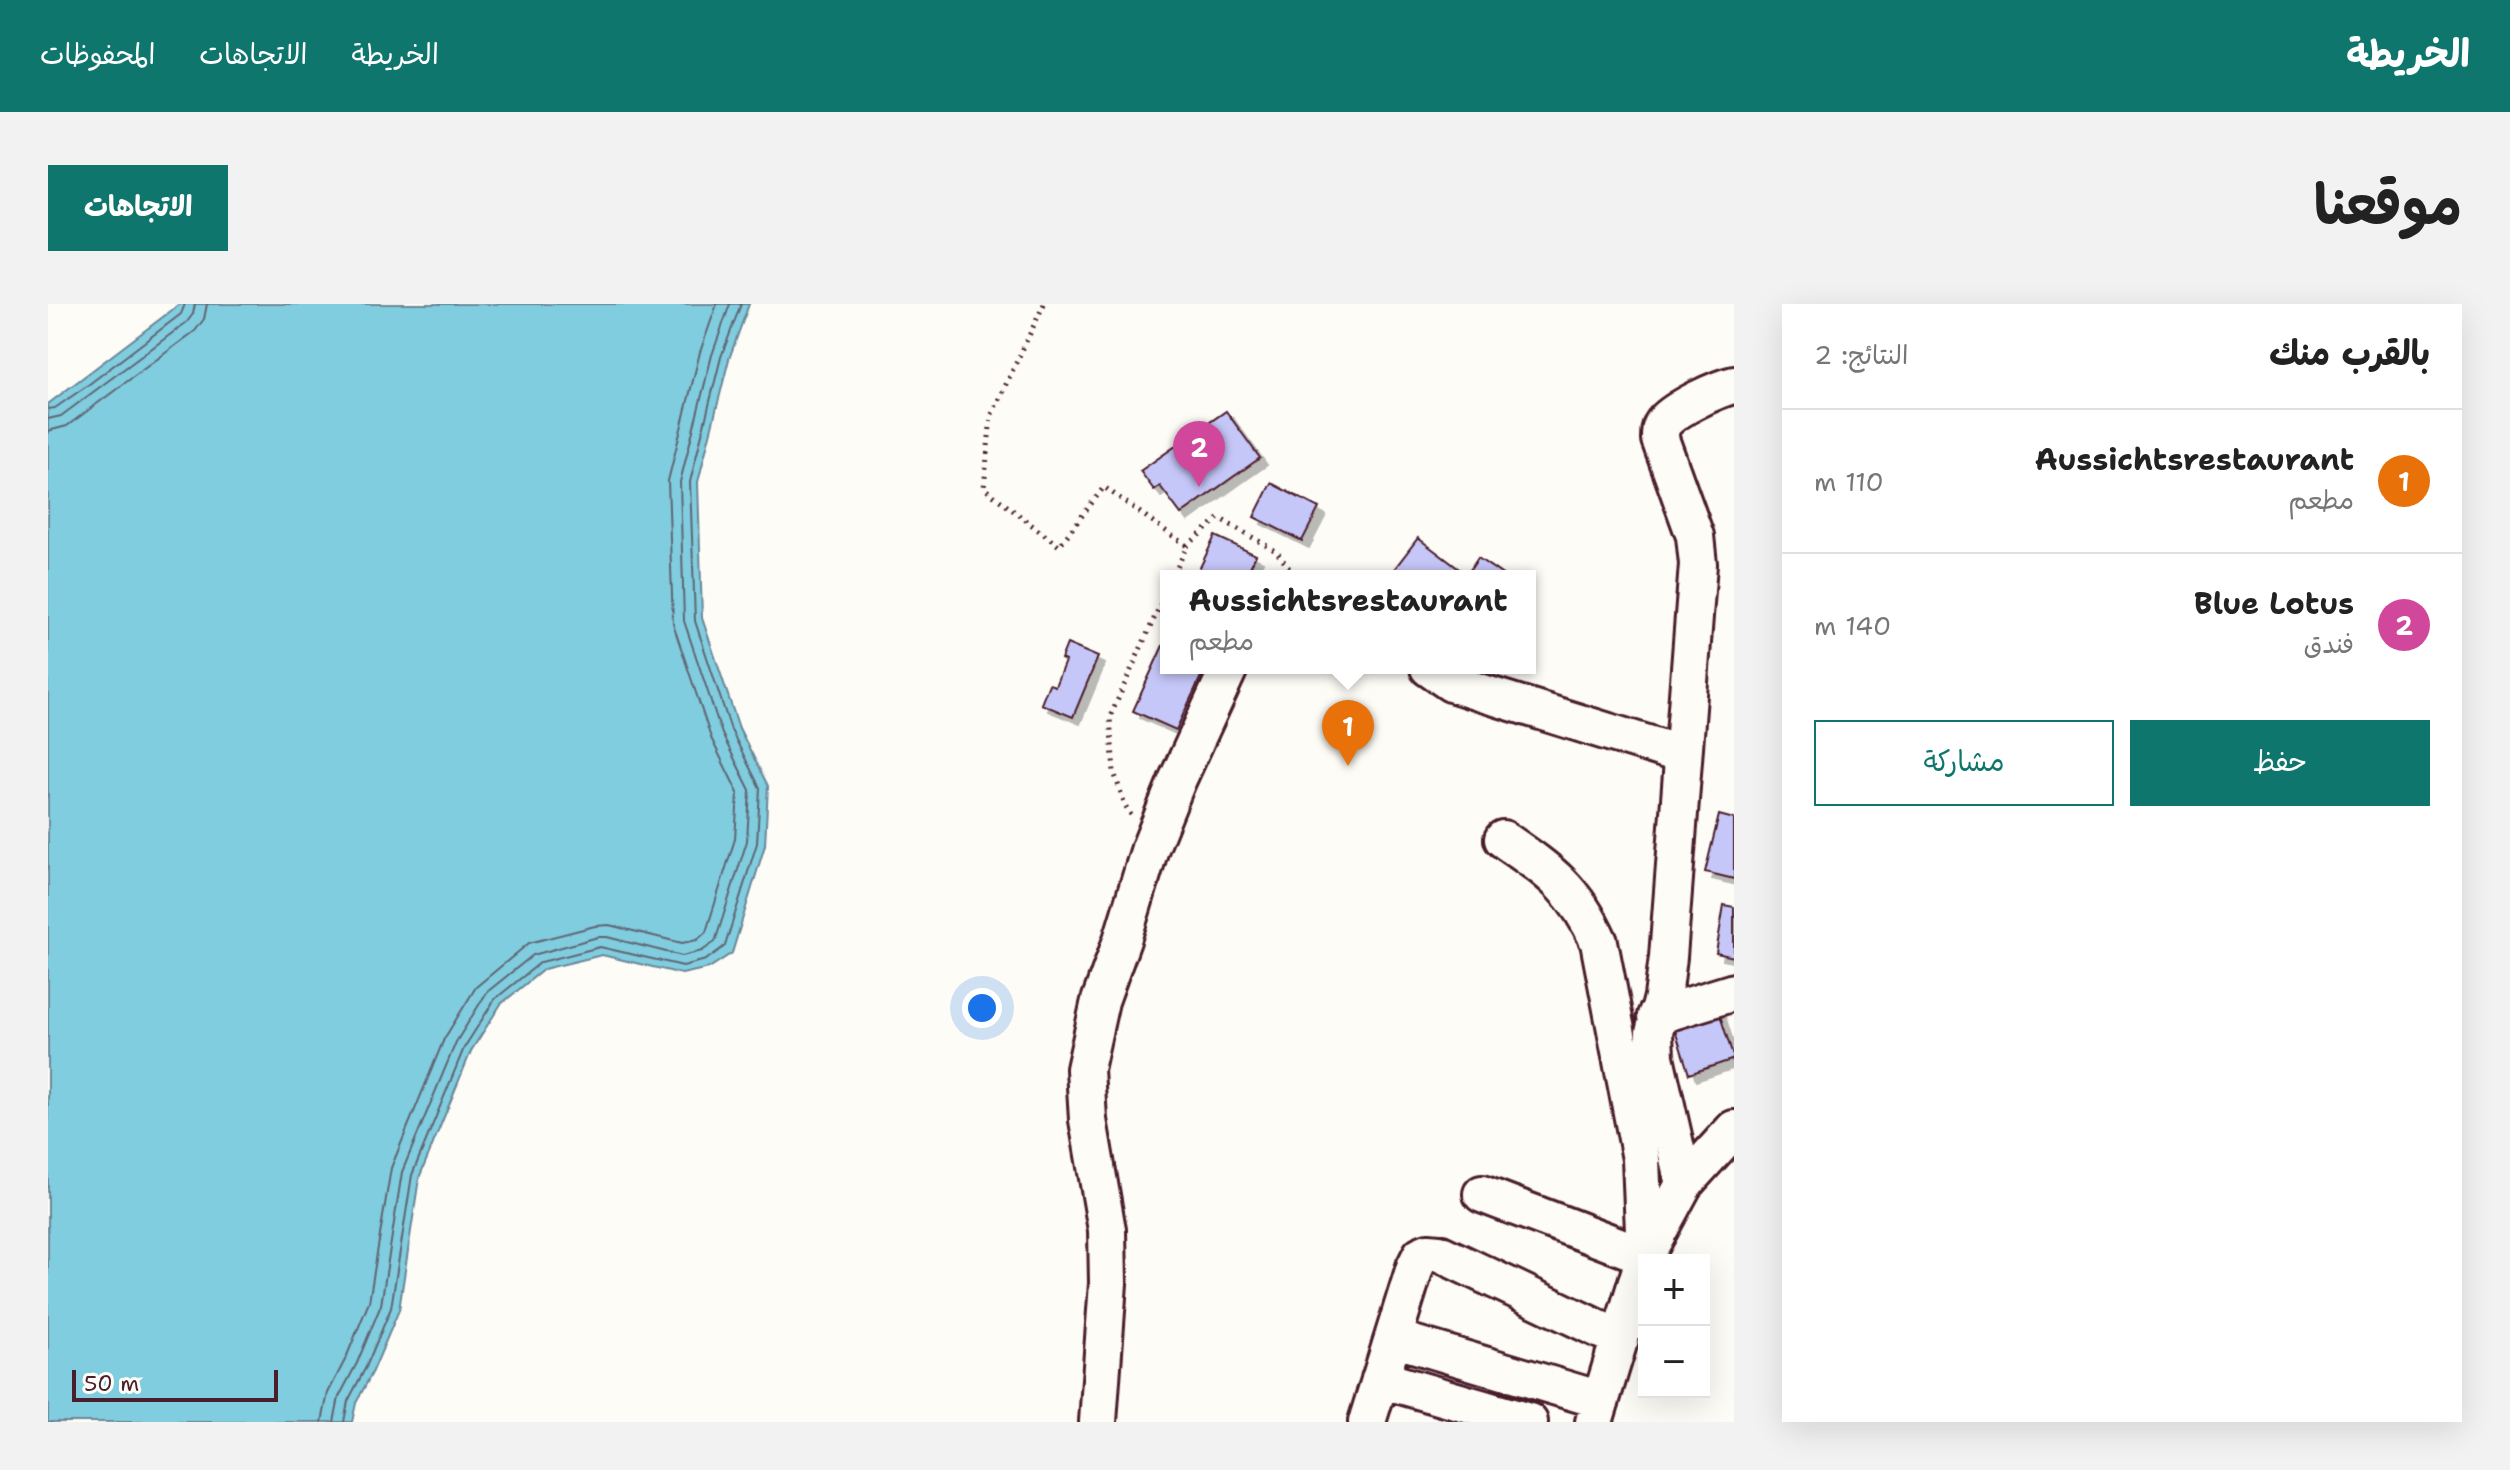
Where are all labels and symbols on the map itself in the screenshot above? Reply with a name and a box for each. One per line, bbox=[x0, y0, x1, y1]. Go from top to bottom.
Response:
pin: 2 bbox=[1173, 421, 1225, 487]
pin: 1 bbox=[1322, 700, 1374, 766]
your location bbox=[962, 988, 1002, 1028]
scale bar bbox=[72, 1366, 278, 1402]

